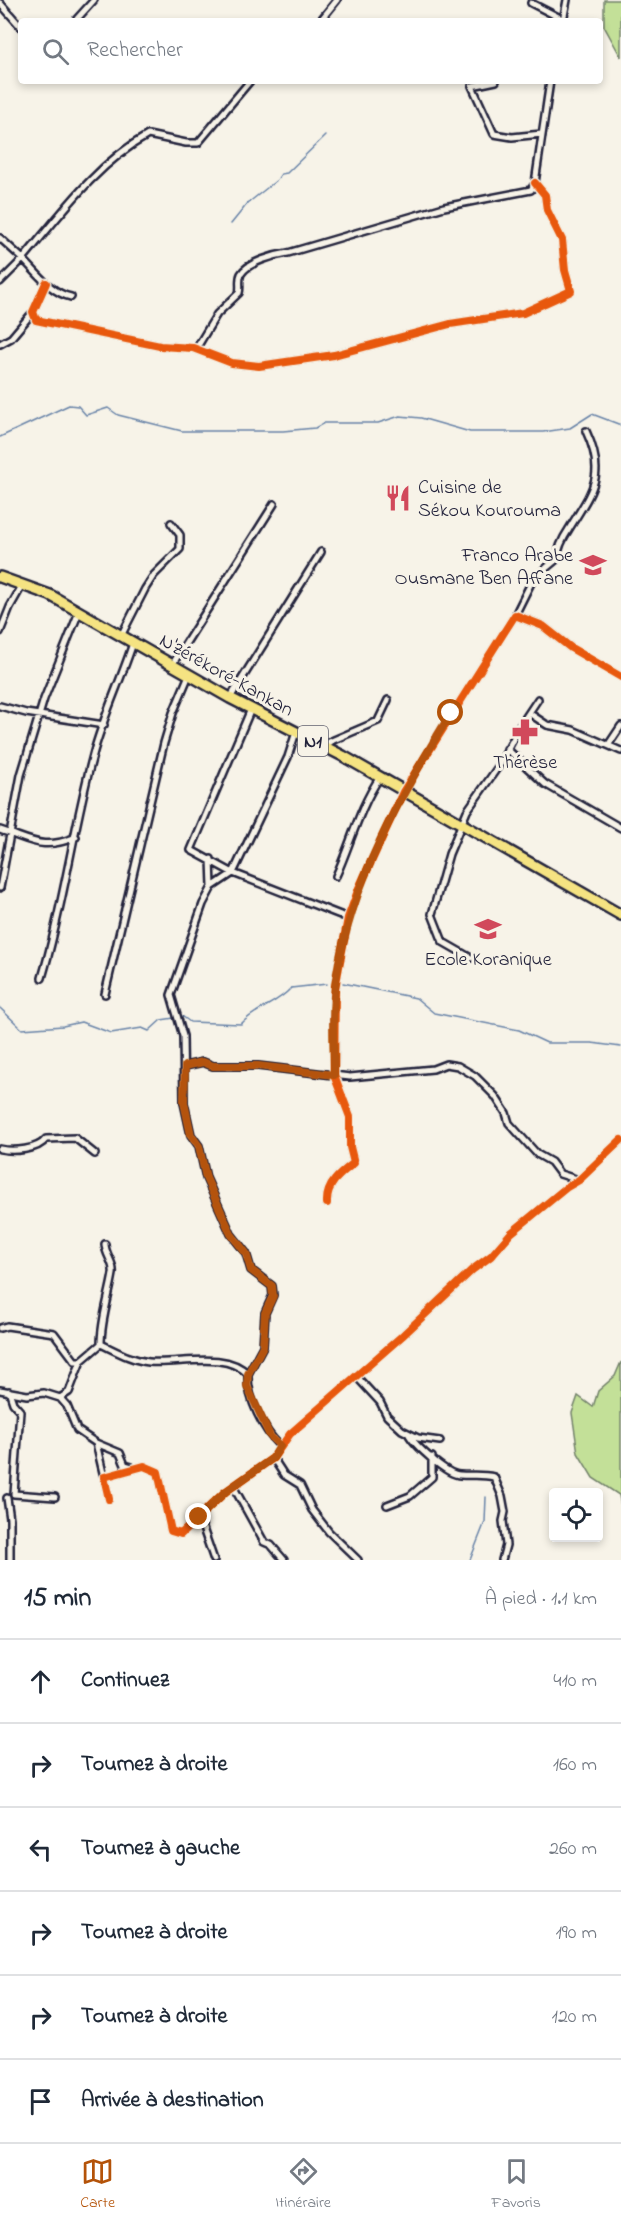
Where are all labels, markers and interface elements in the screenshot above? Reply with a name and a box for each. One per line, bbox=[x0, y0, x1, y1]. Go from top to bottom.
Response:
search box bbox=[18, 18, 603, 84]
icon: search bbox=[39, 35, 72, 68]
text: Rechercher bbox=[87, 35, 183, 67]
place label: Cuisine de Sékou Kourouma bbox=[418, 474, 561, 526]
restaurant icon: Cuisine de Sékou Kourouma bbox=[383, 483, 413, 513]
place label: Franco Arabe Ousmane Ben Affane bbox=[395, 542, 573, 594]
school or university icon: Franco Arabe Ousmane Ben Affane bbox=[578, 550, 608, 580]
street label: N'zérékoré-Kankan bbox=[153, 627, 298, 725]
route start bbox=[437, 699, 463, 725]
pharmacy icon: Thérèse bbox=[510, 717, 540, 747]
road number: N1 bbox=[298, 726, 328, 756]
place label: Thérèse bbox=[493, 749, 557, 778]
school or university icon: Ecole Koranique bbox=[473, 914, 503, 944]
place label: Ecole Koranique bbox=[424, 946, 552, 975]
map controls bbox=[549, 1488, 603, 1542]
button: locate bbox=[549, 1488, 603, 1542]
route end bbox=[185, 1503, 211, 1529]
text: 15 min bbox=[24, 1580, 91, 1618]
text: À pied · 1.1 km bbox=[485, 1585, 597, 1614]
icon: ahead bbox=[24, 1665, 57, 1698]
text: Continuez bbox=[81, 1665, 169, 1697]
text: 410 m bbox=[553, 1667, 597, 1696]
icon: right bbox=[24, 1749, 57, 1782]
text: Tournez à droite bbox=[81, 1749, 227, 1781]
text: 160 m bbox=[553, 1751, 597, 1780]
icon: left bbox=[24, 1833, 57, 1866]
text: Tournez à gauche bbox=[81, 1833, 240, 1865]
text: 260 m bbox=[549, 1835, 597, 1864]
icon: right bbox=[24, 1917, 57, 1950]
text: Tournez à droite bbox=[81, 1917, 227, 1949]
text: 190 m bbox=[555, 1919, 597, 1948]
icon: right bbox=[24, 2001, 57, 2034]
text: Tournez à droite bbox=[81, 2001, 227, 2033]
text: 120 m bbox=[552, 2003, 597, 2032]
icon: arrive bbox=[24, 2085, 57, 2118]
text: Arrivée à destination bbox=[81, 2085, 264, 2117]
tab: Carte bbox=[80, 2155, 115, 2215]
tab: Itinéraire bbox=[275, 2155, 331, 2215]
tab: Favoris bbox=[491, 2155, 541, 2215]

